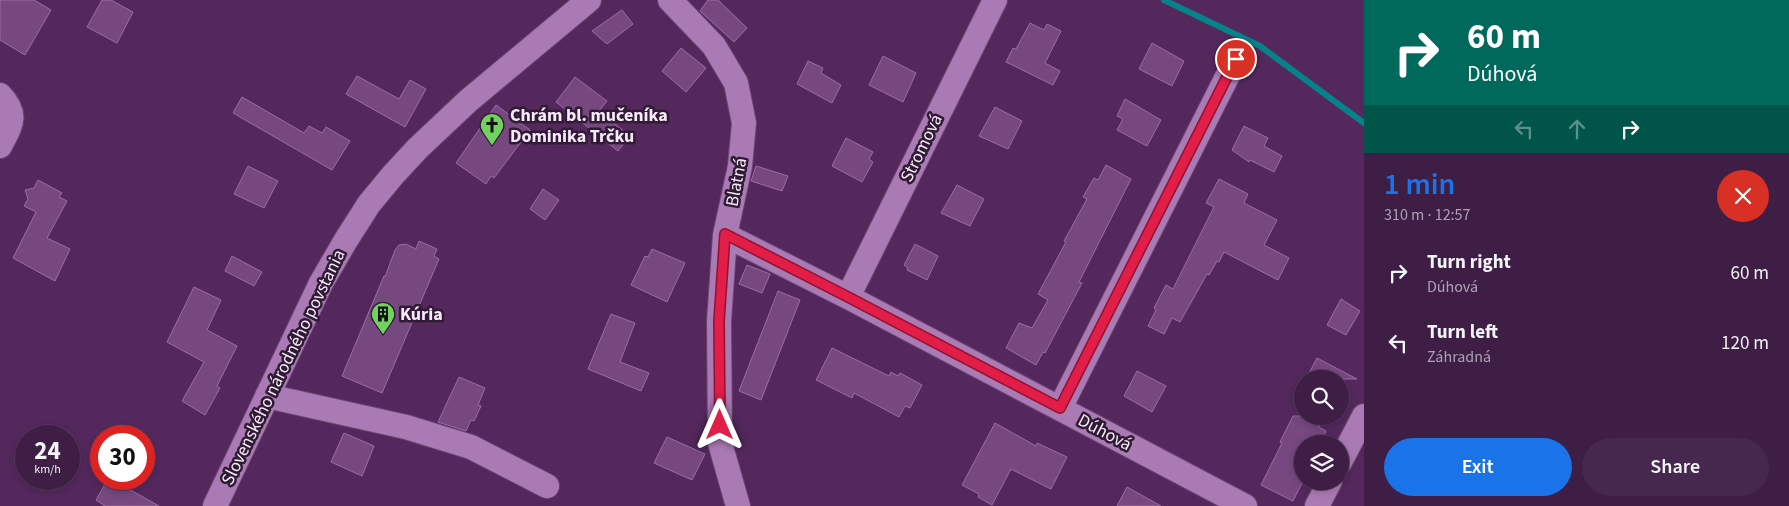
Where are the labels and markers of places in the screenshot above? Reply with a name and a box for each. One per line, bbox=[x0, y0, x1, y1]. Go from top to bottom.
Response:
pin bbox=[1215, 38, 1257, 80]
place label: Chrám bl. mučeníka Dominika Trčku bbox=[510, 103, 668, 149]
church icon: Chrám bl. mučeníka Dominika Trčku bbox=[479, 112, 505, 146]
building icon: Kúria bbox=[370, 301, 396, 335]
place label: Kúria bbox=[400, 302, 443, 327]

